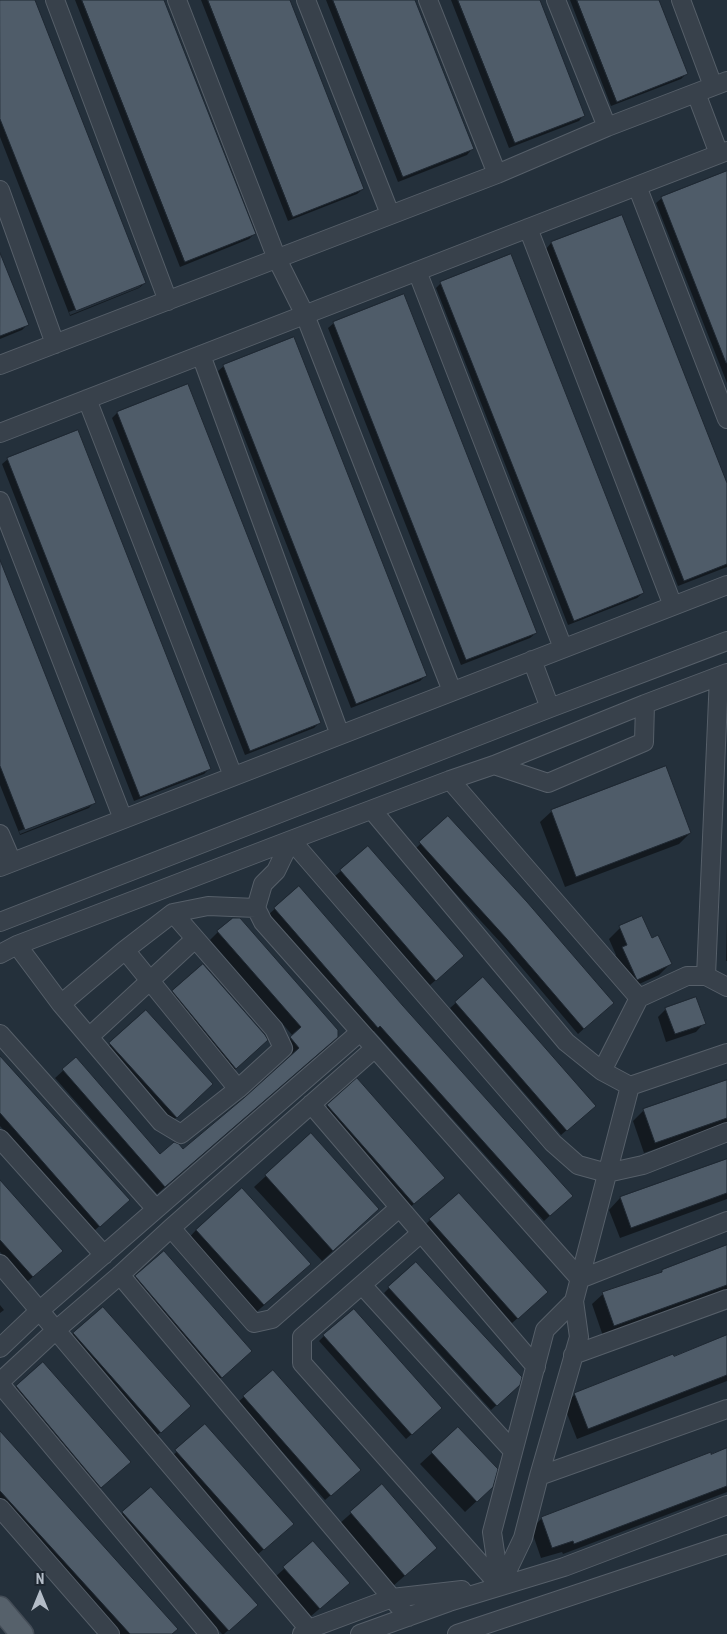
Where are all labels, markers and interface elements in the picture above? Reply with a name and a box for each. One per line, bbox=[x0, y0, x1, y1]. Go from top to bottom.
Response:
north arrow bbox=[15, 1569, 65, 1619]
text: N bbox=[36, 1571, 44, 1587]

